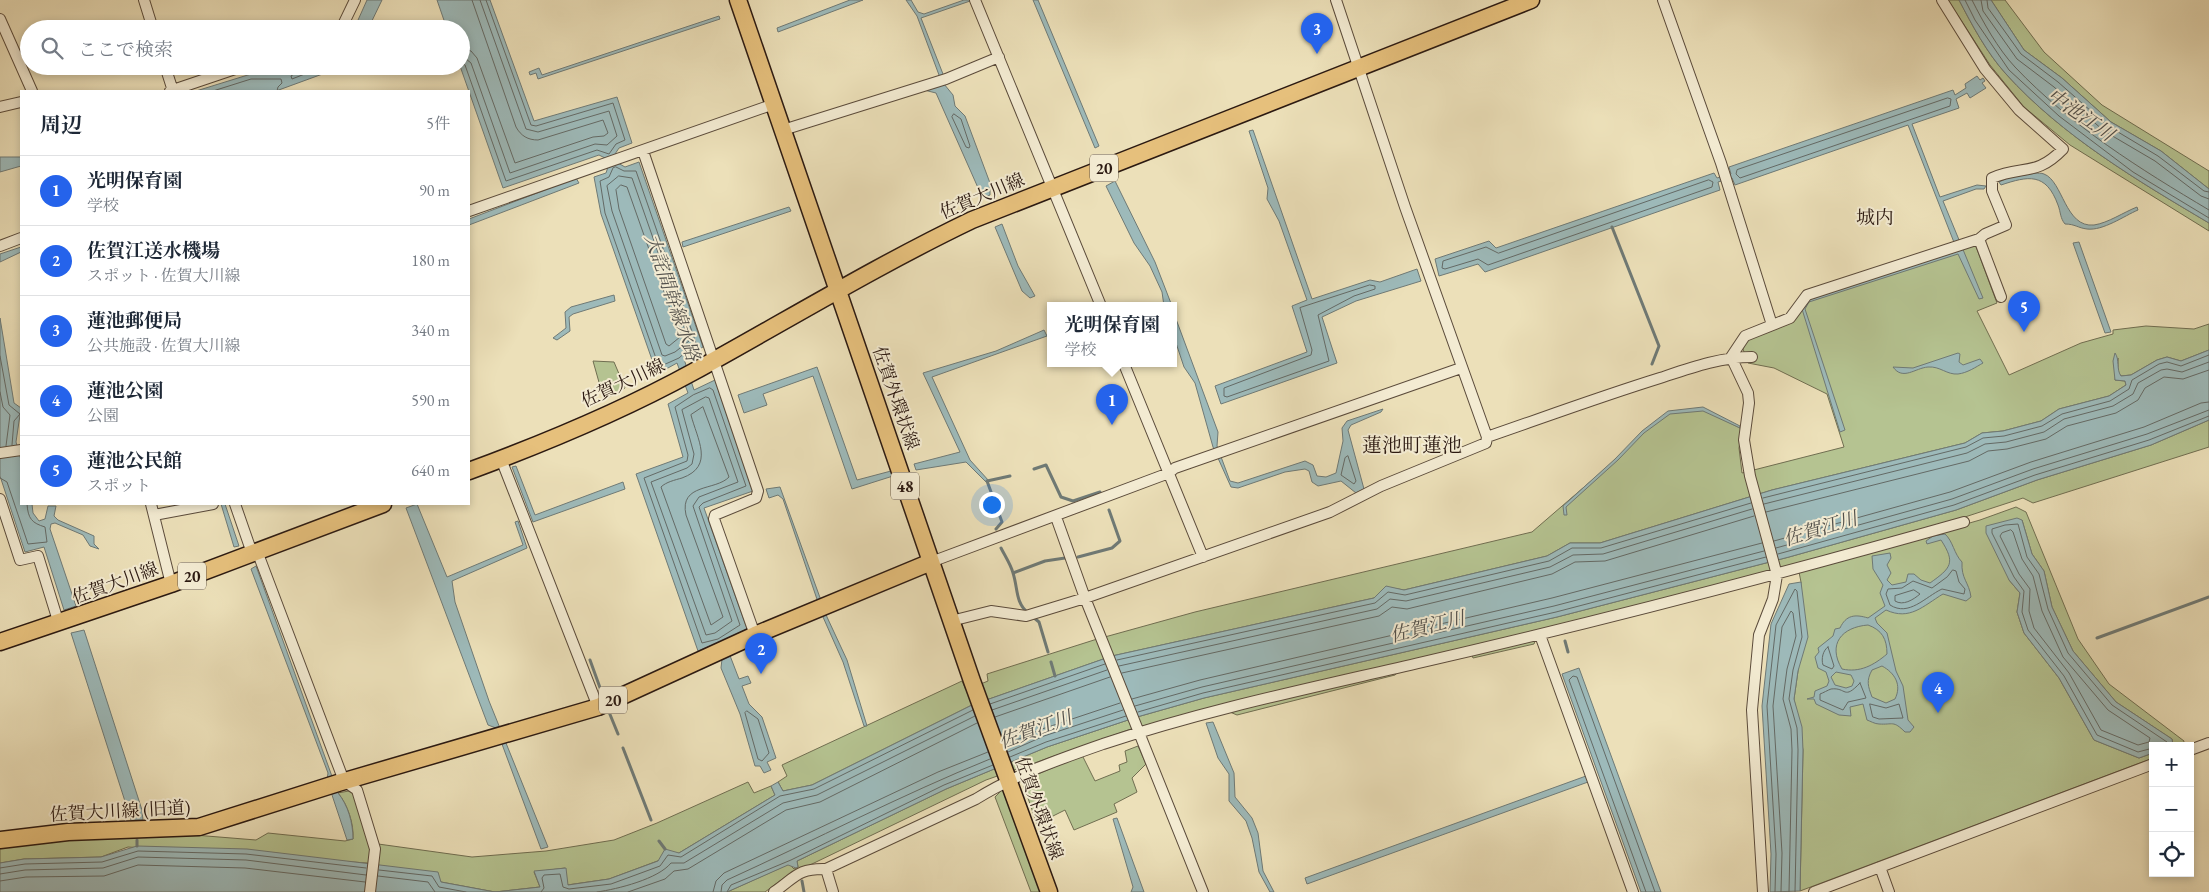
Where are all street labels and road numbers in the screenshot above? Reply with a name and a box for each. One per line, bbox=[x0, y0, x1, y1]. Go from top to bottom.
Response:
road number: 20 bbox=[1090, 154, 1118, 182]
street label: 佐賀大川線 bbox=[936, 167, 1028, 224]
street label: 佐賀外環状線 bbox=[868, 343, 925, 453]
street label: 佐賀大川線 bbox=[577, 353, 668, 412]
road number: 48 bbox=[891, 472, 919, 500]
street label: 佐賀大川線 bbox=[69, 556, 161, 609]
road number: 20 bbox=[178, 562, 206, 590]
road number: 20 bbox=[599, 686, 627, 714]
street label: 佐賀外環状線 bbox=[1010, 753, 1069, 863]
street label: 佐賀大川線 (旧道) bbox=[49, 795, 191, 826]

